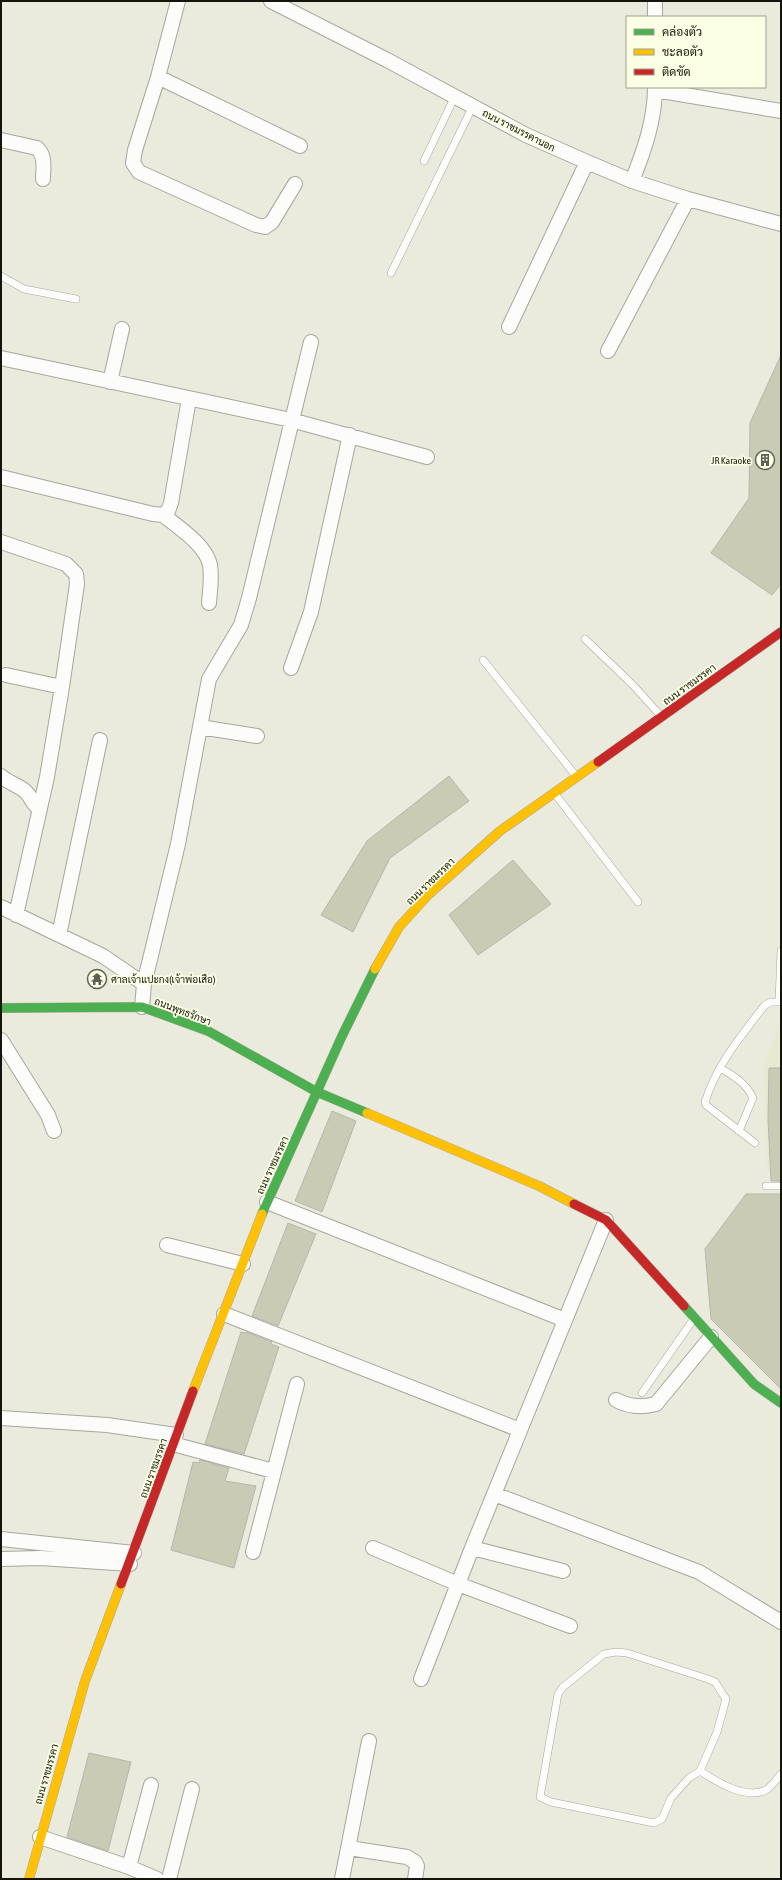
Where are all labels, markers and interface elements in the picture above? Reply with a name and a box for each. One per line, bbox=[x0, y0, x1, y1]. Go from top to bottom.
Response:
legend bbox=[626, 16, 766, 88]
text: คล่องตัว bbox=[662, 25, 702, 39]
text: ชะลอตัว bbox=[662, 45, 703, 59]
text: ติดขัด bbox=[662, 65, 691, 79]
street label: ถนน ราชมรรคานอก bbox=[480, 107, 557, 154]
building icon: JR Karaoke bbox=[754, 449, 776, 471]
place label: JR Karaoke bbox=[711, 455, 751, 466]
street label: ถนน ราชมรรคา bbox=[661, 662, 718, 707]
street label: ถนน ราชมรรคา bbox=[404, 856, 457, 907]
temple icon: ศาลเจ้าแปะกง(เจ้าพ่อเสือ) bbox=[86, 968, 108, 990]
place label: ศาลเจ้าแปะกง(เจ้าพ่อเสือ) bbox=[111, 973, 215, 985]
street label: ถนนพุทธรักษา bbox=[152, 995, 213, 1029]
street label: ถนน ราชมรรคา bbox=[254, 1134, 291, 1196]
street label: ถนน ราชมรรคา bbox=[138, 1437, 169, 1499]
street label: ถนน ราชมรรคา bbox=[33, 1743, 60, 1806]

